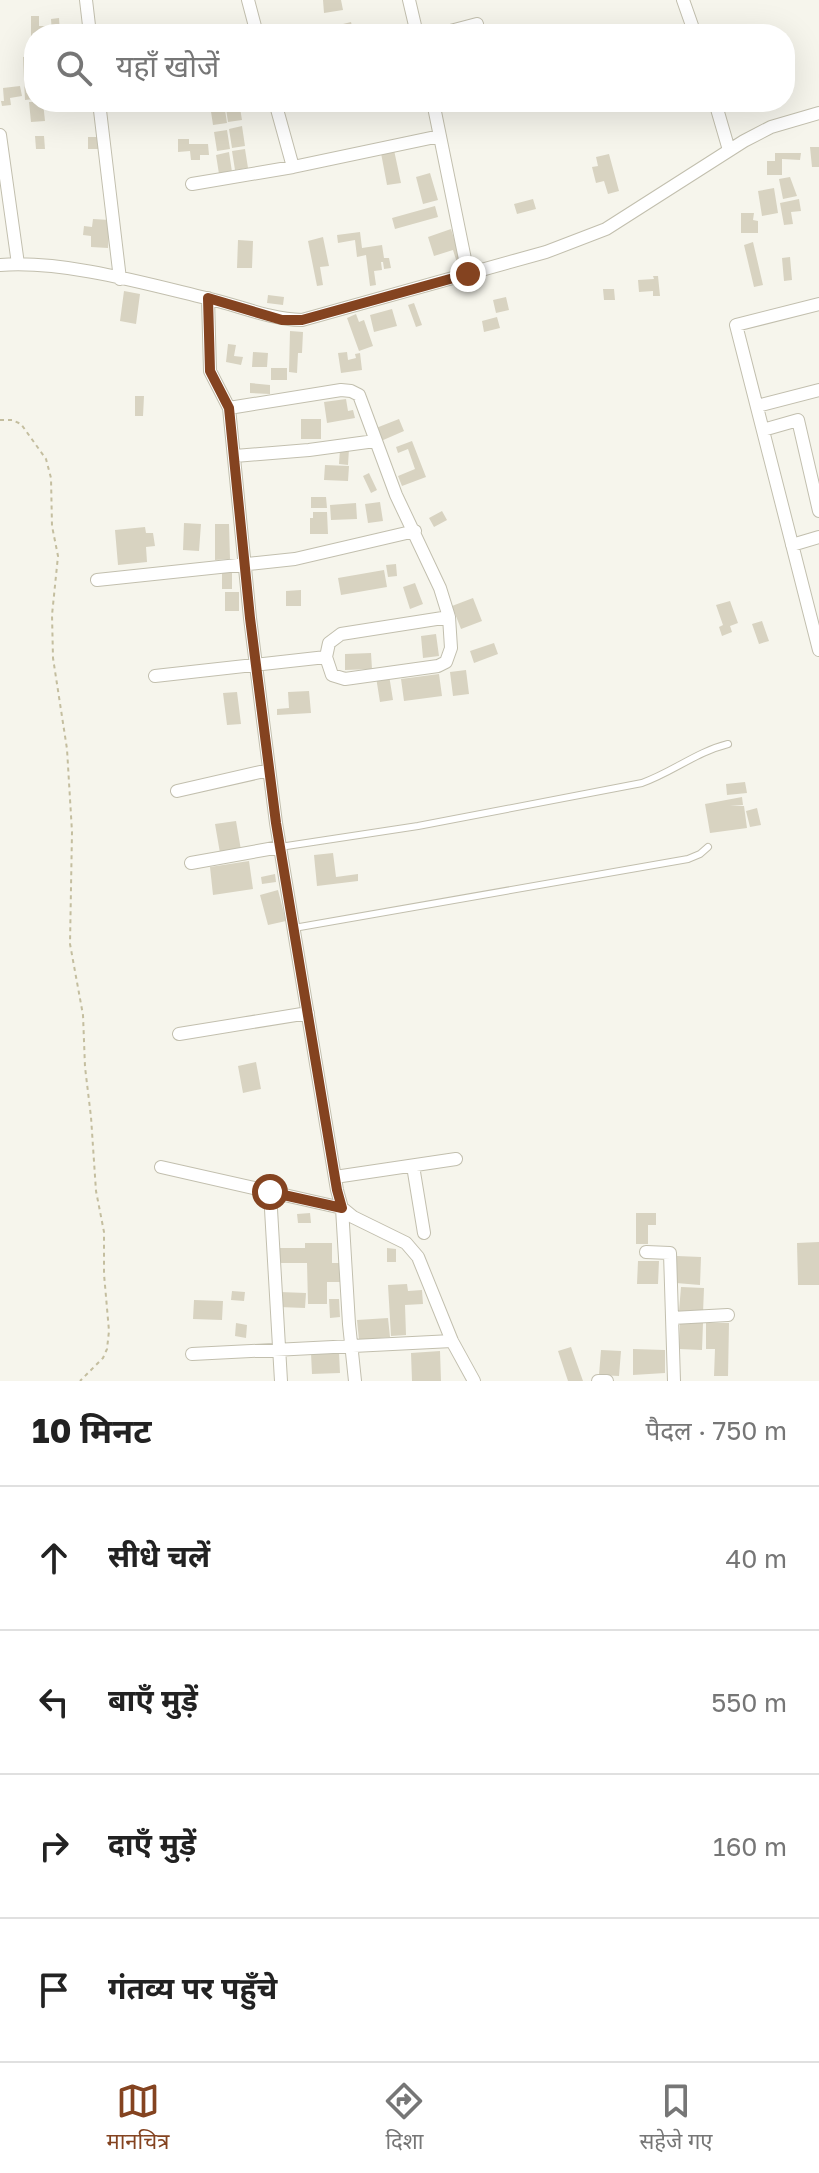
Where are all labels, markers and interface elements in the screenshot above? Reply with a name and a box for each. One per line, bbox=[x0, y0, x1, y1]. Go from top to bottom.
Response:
search box bbox=[24, 24, 795, 112]
icon: search bbox=[52, 46, 96, 90]
text: यहाँ खोजें bbox=[116, 48, 219, 84]
route end bbox=[450, 256, 486, 292]
route start bbox=[252, 1174, 288, 1210]
text: 10 मिनट bbox=[32, 1410, 151, 1450]
text: पैदल · 750 m bbox=[646, 1415, 787, 1446]
icon: ahead bbox=[32, 1536, 76, 1580]
text: सीधे चलें bbox=[108, 1538, 210, 1574]
text: 40 m bbox=[726, 1543, 787, 1574]
icon: left bbox=[32, 1680, 76, 1724]
text: बाएँ मुड़ें bbox=[108, 1682, 198, 1718]
text: 550 m bbox=[711, 1687, 787, 1718]
icon: right bbox=[32, 1824, 76, 1868]
text: दाएँ मुड़ें bbox=[108, 1826, 196, 1862]
text: 160 m bbox=[713, 1831, 787, 1862]
icon: arrive bbox=[32, 1968, 76, 2012]
text: गंतव्य पर पहुँचे bbox=[108, 1970, 277, 2006]
tab: मानचित्र bbox=[107, 2079, 169, 2158]
tab: दिशा bbox=[382, 2079, 426, 2158]
tab: सहेजे गए bbox=[640, 2079, 712, 2158]

